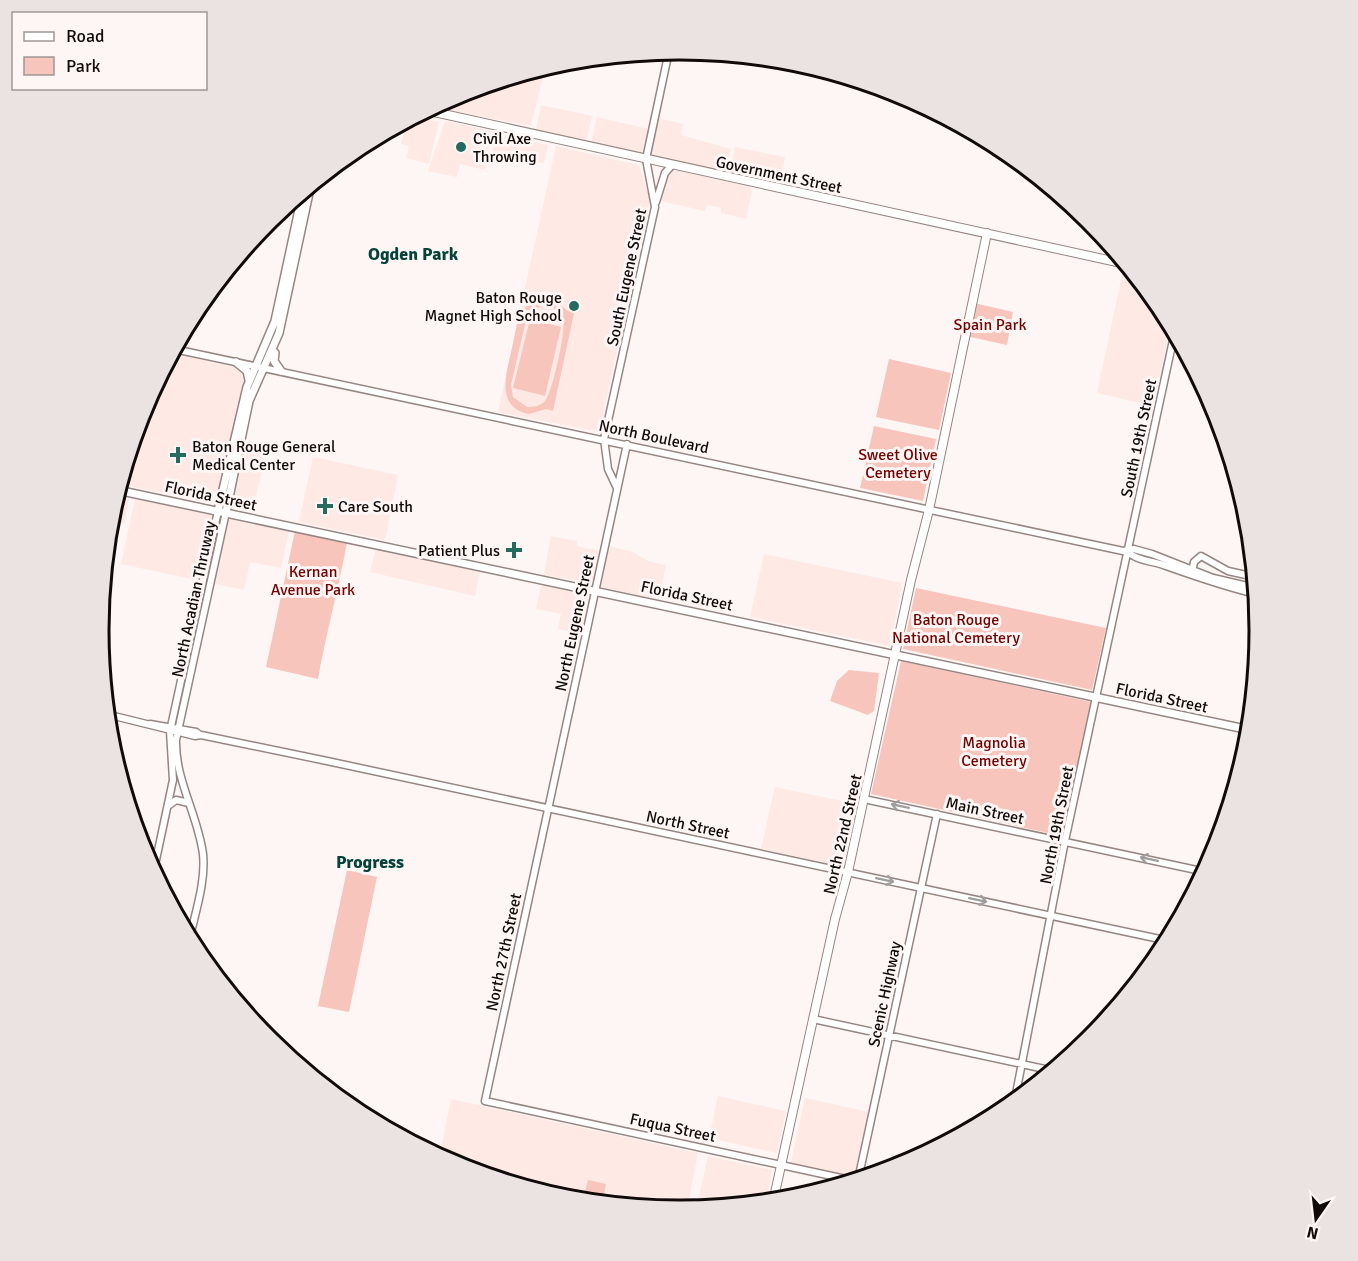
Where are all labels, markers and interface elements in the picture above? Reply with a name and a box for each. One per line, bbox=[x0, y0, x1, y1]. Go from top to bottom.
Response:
legend bbox=[12, 12, 207, 90]
text: Road bbox=[66, 25, 105, 47]
text: Park bbox=[66, 55, 101, 77]
place label: Civil Axe Throwing bbox=[473, 129, 537, 167]
marker: Civil Axe Throwing bbox=[454, 140, 468, 154]
street label: Government Street bbox=[714, 152, 844, 198]
street label: South Eugene Street bbox=[603, 206, 651, 348]
district label: Ogden Park bbox=[368, 243, 459, 265]
place label: Baton Rouge Magnet High School bbox=[424, 288, 562, 326]
marker: Baton Rouge Magnet High School bbox=[567, 299, 581, 313]
park label: Spain Park bbox=[954, 315, 1026, 335]
street label: South 19th Street bbox=[1117, 377, 1161, 499]
street label: North Boulevard bbox=[597, 416, 711, 458]
place label: Baton Rouge General Medical Center bbox=[192, 437, 336, 475]
park label: Sweet Olive Cemetery bbox=[858, 445, 938, 483]
marker: Baton Rouge General Medical Center bbox=[169, 446, 187, 464]
street label: Florida Street bbox=[163, 476, 259, 516]
marker: Care South bbox=[316, 497, 334, 515]
place label: Care South bbox=[338, 497, 413, 517]
street label: North Acadian Thruway bbox=[168, 519, 220, 679]
place label: Patient Plus bbox=[418, 541, 500, 561]
marker: Patient Plus bbox=[505, 541, 523, 559]
street label: North Eugene Street bbox=[551, 553, 599, 693]
park label: Kernan Avenue Park bbox=[271, 562, 355, 600]
street label: Florida Street bbox=[639, 576, 735, 616]
park label: Baton Rouge National Cemetery bbox=[892, 610, 1020, 648]
street label: Florida Street bbox=[1114, 678, 1210, 718]
park label: Magnolia Cemetery bbox=[961, 733, 1027, 771]
street label: North 19th Street bbox=[1036, 764, 1078, 886]
street label: North 22nd Street bbox=[819, 772, 867, 896]
street label: Main Street bbox=[944, 793, 1026, 829]
one-way arrow bbox=[891, 800, 911, 811]
street label: North Street bbox=[644, 806, 732, 844]
district label: Progress bbox=[336, 851, 404, 873]
one-way arrow bbox=[1139, 853, 1158, 865]
one-way arrow bbox=[875, 875, 894, 886]
street label: North 27th Street bbox=[482, 891, 526, 1013]
one-way arrow bbox=[968, 895, 988, 906]
street label: Scenic Highway bbox=[864, 939, 906, 1049]
street label: Fuqua Street bbox=[628, 1109, 718, 1147]
north arrow bbox=[1286, 1189, 1346, 1249]
text: N bbox=[1305, 1222, 1320, 1244]

